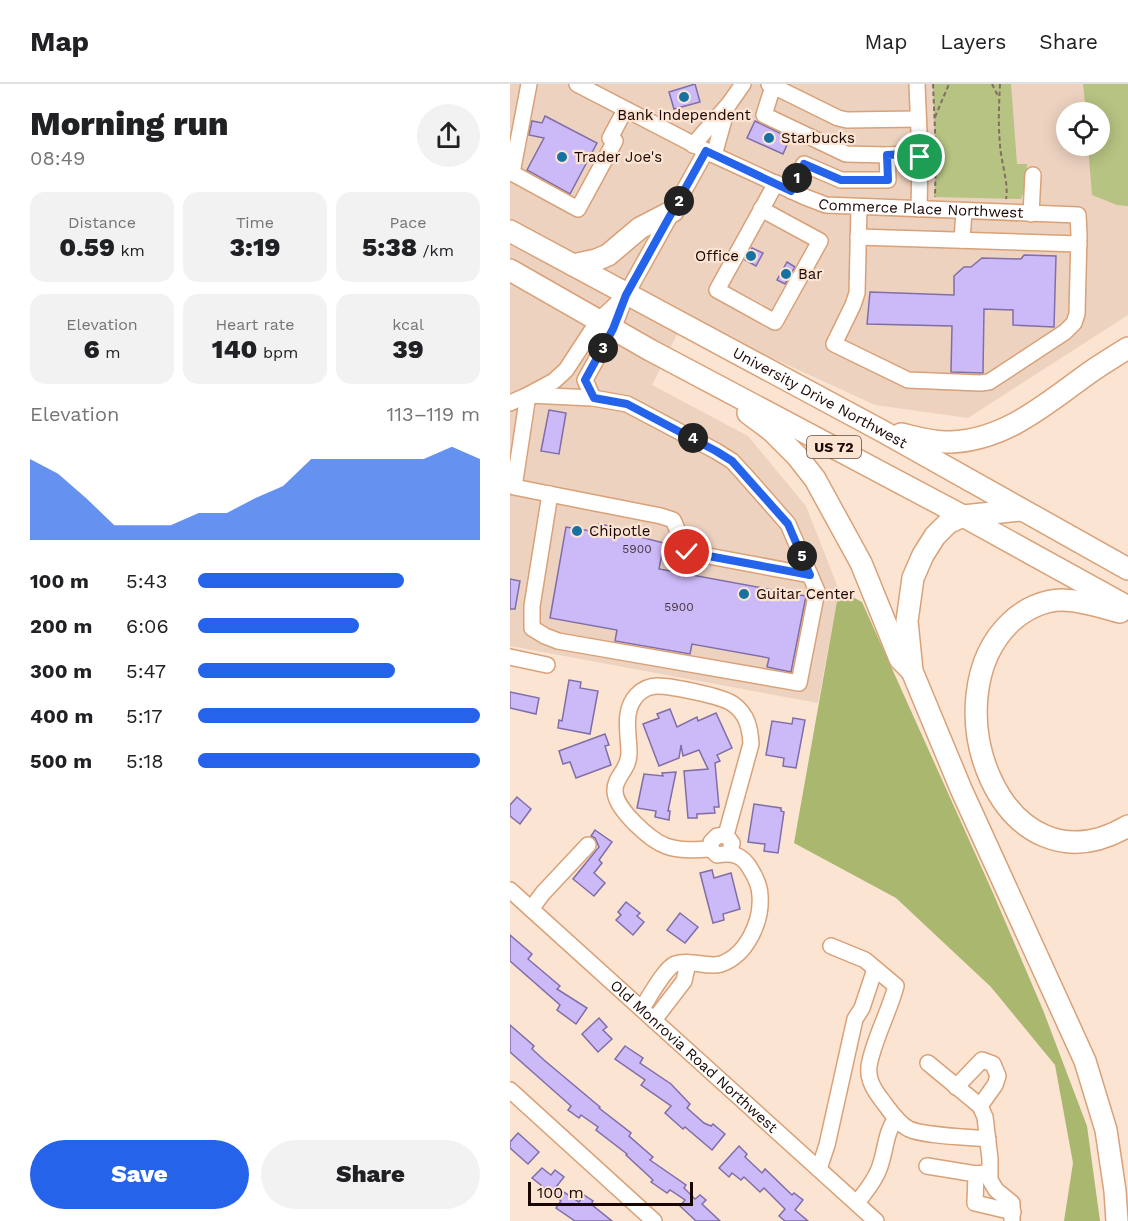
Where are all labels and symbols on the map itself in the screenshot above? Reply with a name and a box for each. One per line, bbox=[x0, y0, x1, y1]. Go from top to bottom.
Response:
marker: Bank Independent bbox=[677, 90, 691, 104]
place label: Bank Independent bbox=[617, 106, 751, 124]
place label: Starbucks bbox=[781, 129, 855, 147]
marker: Starbucks bbox=[762, 131, 776, 145]
pin bbox=[894, 131, 945, 182]
place label: Trader Joe's bbox=[574, 148, 662, 166]
marker: Trader Joe's bbox=[555, 150, 569, 164]
pin: 1 bbox=[782, 163, 812, 193]
pin: 2 bbox=[664, 186, 694, 216]
street label: Commerce Place Northwest bbox=[816, 194, 1025, 222]
place label: Office bbox=[695, 247, 739, 265]
marker: Office bbox=[744, 249, 758, 263]
place label: Bar bbox=[798, 265, 822, 283]
marker: Bar bbox=[779, 267, 793, 281]
pin: 3 bbox=[588, 333, 618, 363]
street label: University Drive Northwest bbox=[730, 343, 911, 453]
pin: 4 bbox=[678, 423, 708, 453]
road number: US 72 bbox=[807, 436, 861, 458]
place label: Chipotle bbox=[589, 522, 650, 540]
marker: Chipotle bbox=[570, 524, 584, 538]
pin bbox=[661, 526, 712, 577]
pin: 5 bbox=[787, 541, 817, 571]
house number: 5900 bbox=[622, 542, 652, 556]
place label: Guitar Center bbox=[756, 585, 855, 603]
marker: Guitar Center bbox=[737, 587, 751, 601]
house number: 5900 bbox=[664, 600, 694, 614]
street label: Old Monrovia Road Northwest bbox=[607, 976, 782, 1137]
scale bar bbox=[528, 1179, 693, 1206]

